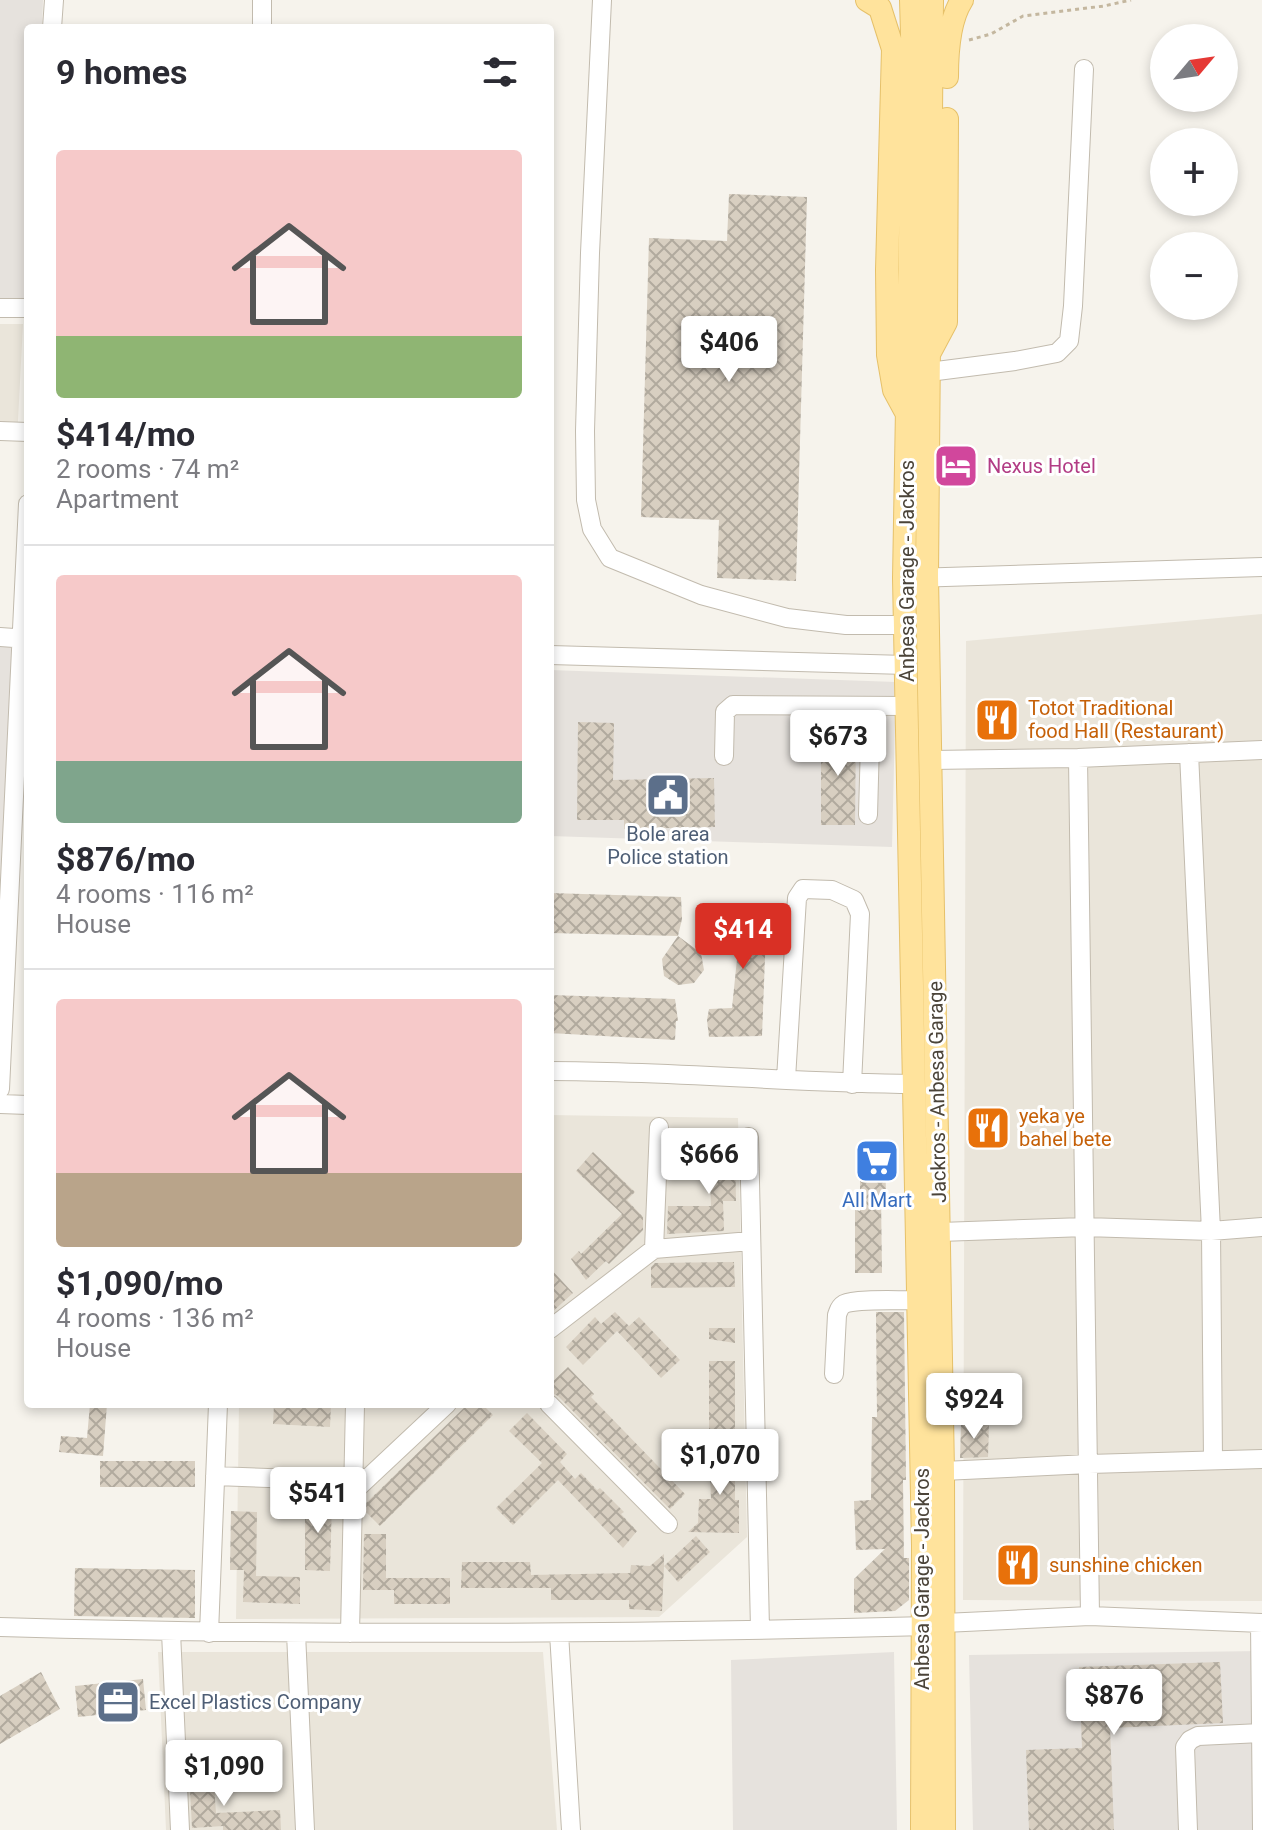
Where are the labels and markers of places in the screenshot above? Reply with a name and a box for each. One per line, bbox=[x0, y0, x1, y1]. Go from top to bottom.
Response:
pin: $406 bbox=[682, 316, 776, 384]
hotel icon: Nexus Hotel bbox=[932, 442, 980, 490]
place label: Nexus Hotel bbox=[987, 454, 1096, 478]
restaurant icon: Totot Traditional food Hall (Restaurant) bbox=[973, 696, 1021, 744]
place label: Totot Traditional food Hall (Restaurant) bbox=[1028, 696, 1224, 743]
pin: $673 bbox=[791, 710, 885, 778]
public building icon: Bole area Police station bbox=[644, 771, 692, 819]
place label: Bole area Police station bbox=[607, 822, 729, 869]
pin: $414 bbox=[696, 903, 790, 971]
restaurant icon: yeka ye bahel bete bbox=[964, 1104, 1012, 1152]
place label: yeka ye bahel bete bbox=[1019, 1104, 1112, 1151]
pin: $666 bbox=[662, 1128, 756, 1196]
supermarket icon: All Mart bbox=[853, 1137, 901, 1185]
place label: All Mart bbox=[842, 1188, 912, 1212]
pin: $924 bbox=[927, 1373, 1021, 1441]
pin: $1,070 bbox=[655, 1429, 785, 1497]
pin: $541 bbox=[271, 1467, 365, 1535]
restaurant icon: sunshine chicken bbox=[994, 1541, 1042, 1589]
place label: sunshine chicken bbox=[1049, 1553, 1203, 1577]
pin: $876 bbox=[1067, 1669, 1161, 1737]
office icon: Excel Plastics Company bbox=[94, 1678, 142, 1726]
place label: Excel Plastics Company bbox=[149, 1690, 362, 1714]
pin: $1,090 bbox=[159, 1740, 289, 1808]

